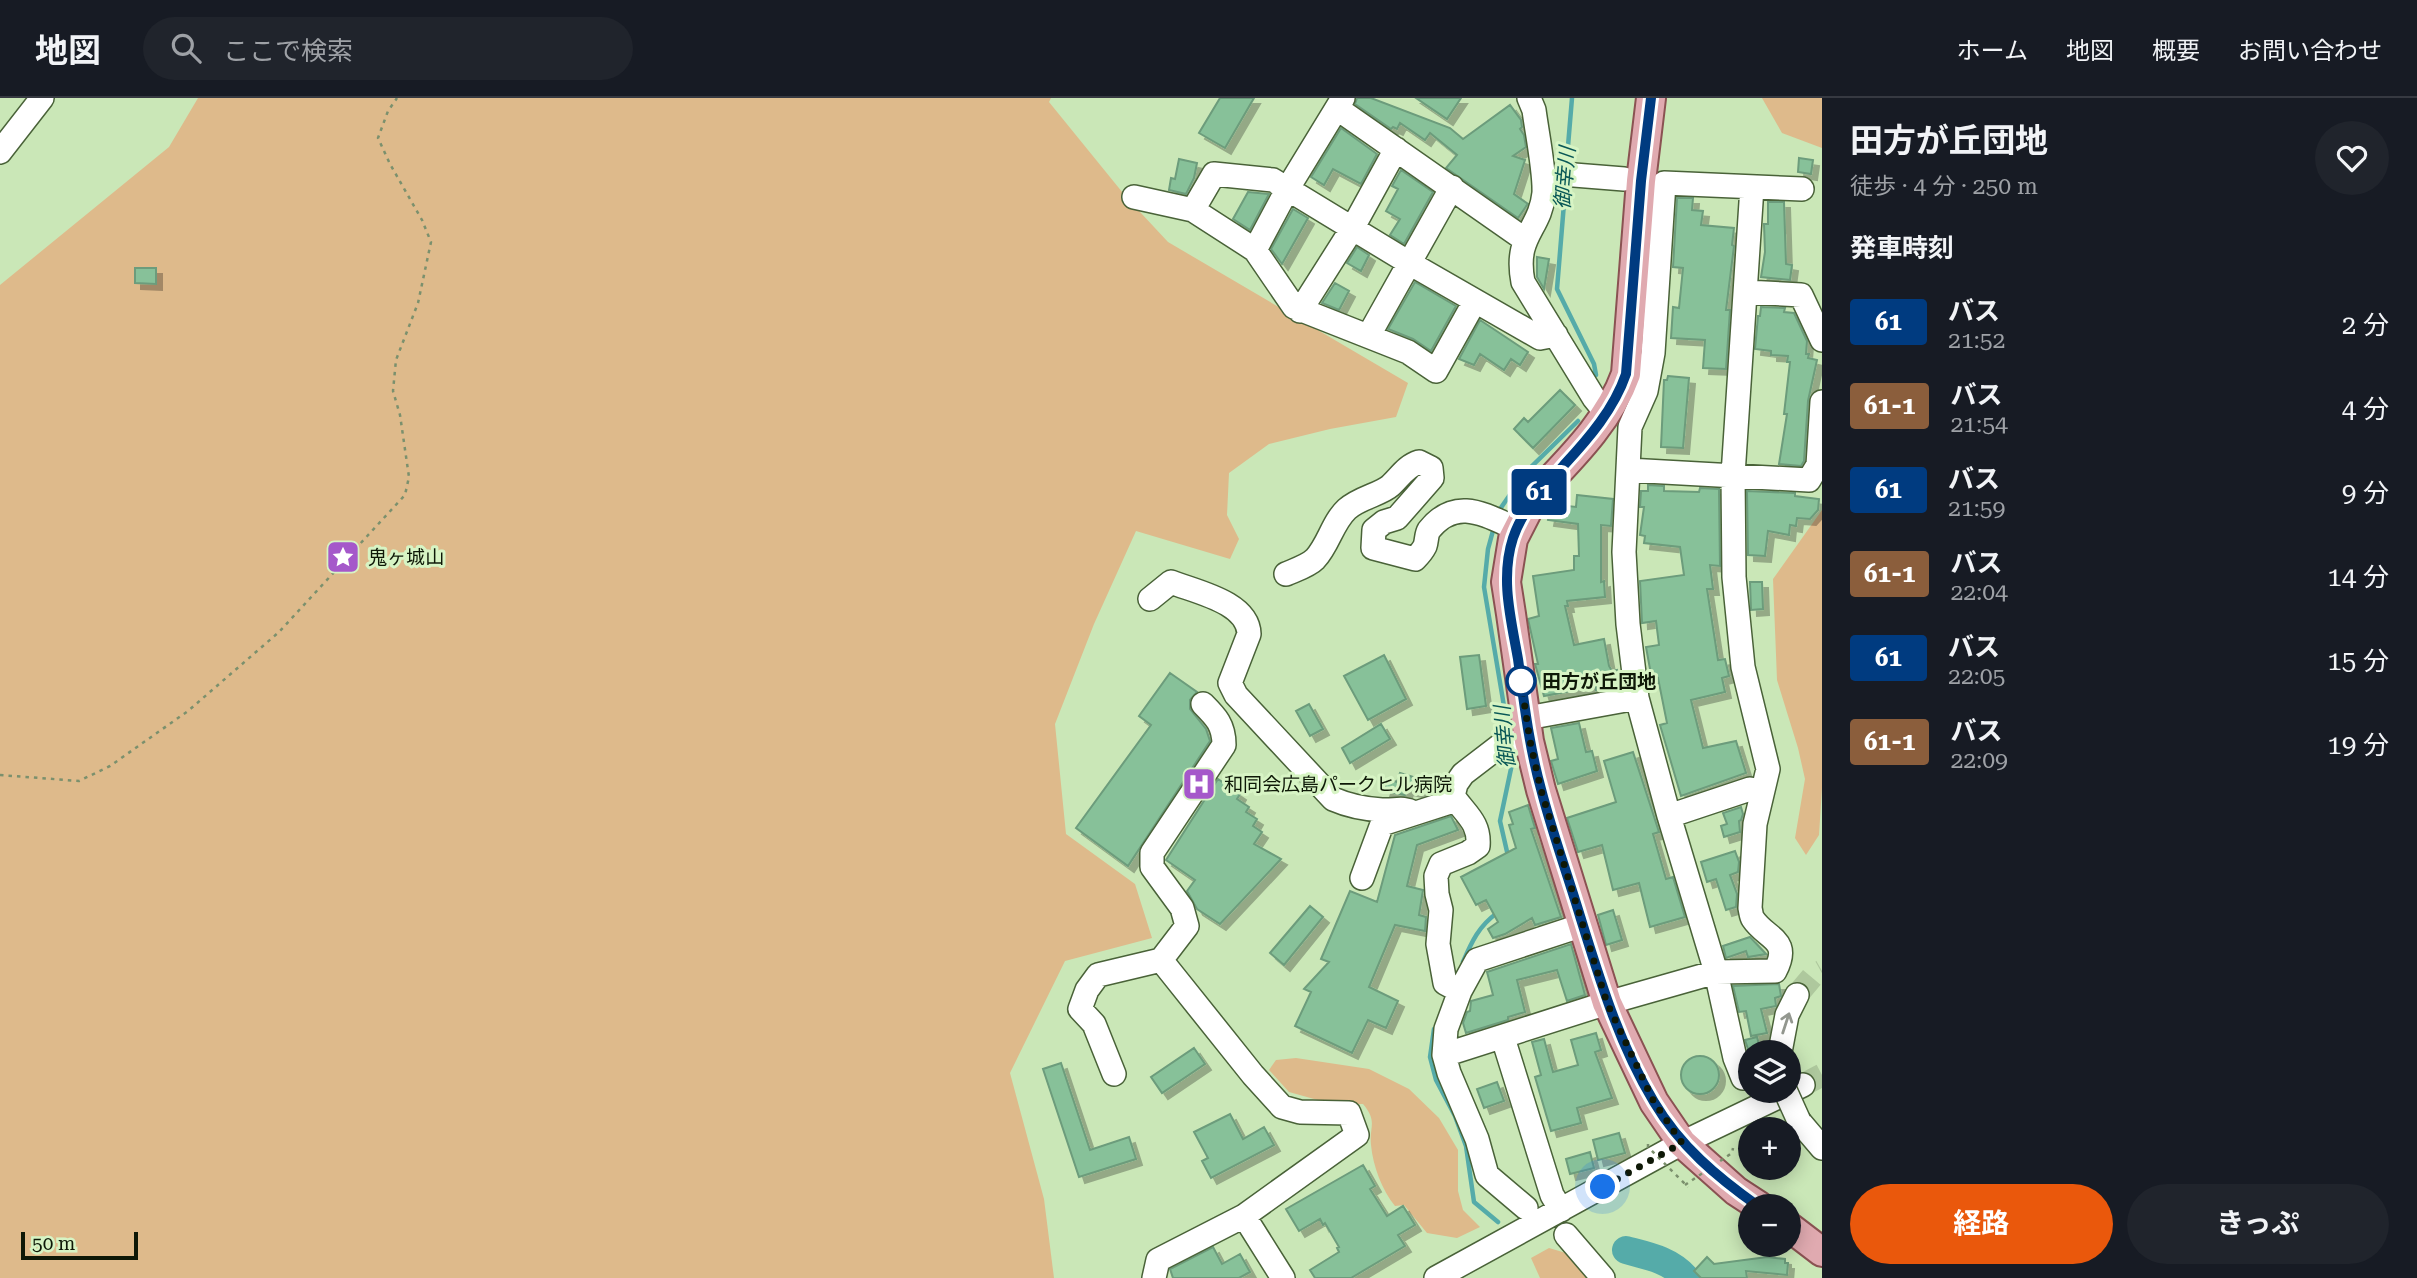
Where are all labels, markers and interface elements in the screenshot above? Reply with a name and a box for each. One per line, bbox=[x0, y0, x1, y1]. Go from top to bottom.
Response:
search box bbox=[143, 17, 633, 80]
icon: search bbox=[167, 29, 205, 67]
text: 地図 bbox=[35, 31, 101, 70]
text: ここで検索 bbox=[223, 36, 353, 66]
text: ホーム bbox=[1957, 37, 2028, 65]
text: 地図 bbox=[2066, 37, 2114, 65]
text: 概要 bbox=[2152, 37, 2200, 65]
text: お問い合わせ bbox=[2238, 37, 2382, 65]
text: 田方が丘団地 bbox=[1850, 121, 2048, 160]
button: heart bbox=[2315, 121, 2389, 195]
water label: 御幸川 bbox=[1550, 144, 1580, 210]
text: 徒歩 · 4 分 · 250 m bbox=[1850, 173, 2038, 200]
text: 発車時刻 bbox=[1850, 233, 1954, 263]
text: バス bbox=[1948, 296, 2000, 326]
text: 61 bbox=[1875, 308, 1902, 336]
text: 2 分 bbox=[2342, 310, 2389, 340]
text: 21:52 bbox=[1948, 327, 2005, 354]
text: バス bbox=[1950, 380, 2002, 410]
text: 61-1 bbox=[1864, 392, 1915, 420]
text: 4 分 bbox=[2342, 394, 2389, 424]
text: 21:54 bbox=[1950, 411, 2008, 438]
text: バス bbox=[1948, 464, 2000, 494]
line badge: 61 bbox=[1508, 469, 1570, 515]
text: 61 bbox=[1875, 476, 1902, 504]
text: 61 bbox=[1526, 478, 1552, 506]
text: 9 分 bbox=[2342, 478, 2389, 508]
text: 21:59 bbox=[1948, 495, 2005, 522]
place icon: 鬼ヶ城山 bbox=[324, 538, 362, 576]
place label: 鬼ヶ城山 bbox=[368, 546, 444, 569]
text: バス bbox=[1950, 548, 2002, 578]
text: 61-1 bbox=[1864, 560, 1915, 588]
text: 14 分 bbox=[2327, 562, 2389, 592]
text: 22:04 bbox=[1950, 579, 2008, 606]
text: バス bbox=[1948, 632, 2000, 662]
text: 61 bbox=[1875, 644, 1902, 672]
text: 15 分 bbox=[2327, 646, 2389, 676]
text: 22:05 bbox=[1948, 663, 2005, 690]
marker: 田方が丘団地 bbox=[1506, 666, 1536, 696]
place label: 田方が丘団地 bbox=[1542, 670, 1656, 693]
water label: 御幸川 bbox=[1490, 703, 1520, 769]
text: バス bbox=[1950, 716, 2002, 746]
text: 61-1 bbox=[1864, 728, 1915, 756]
text: 19 分 bbox=[2327, 730, 2389, 760]
text: 22:09 bbox=[1950, 747, 2008, 774]
hospital icon: 和同会広島パークヒル病院 bbox=[1180, 765, 1218, 803]
place label: 和同会広島パークヒル病院 bbox=[1224, 773, 1452, 796]
one-way arrow bbox=[1780, 1012, 1793, 1034]
map controls bbox=[1738, 1040, 1801, 1257]
button: layers bbox=[1738, 1040, 1801, 1103]
button: + bbox=[1738, 1117, 1801, 1180]
your location bbox=[1585, 1169, 1620, 1204]
button: 経路 bbox=[1850, 1184, 2113, 1264]
button: きっぷ bbox=[2127, 1184, 2389, 1264]
button: − bbox=[1738, 1194, 1801, 1257]
scale bar bbox=[21, 1229, 138, 1261]
text: 50 m bbox=[32, 1232, 75, 1255]

